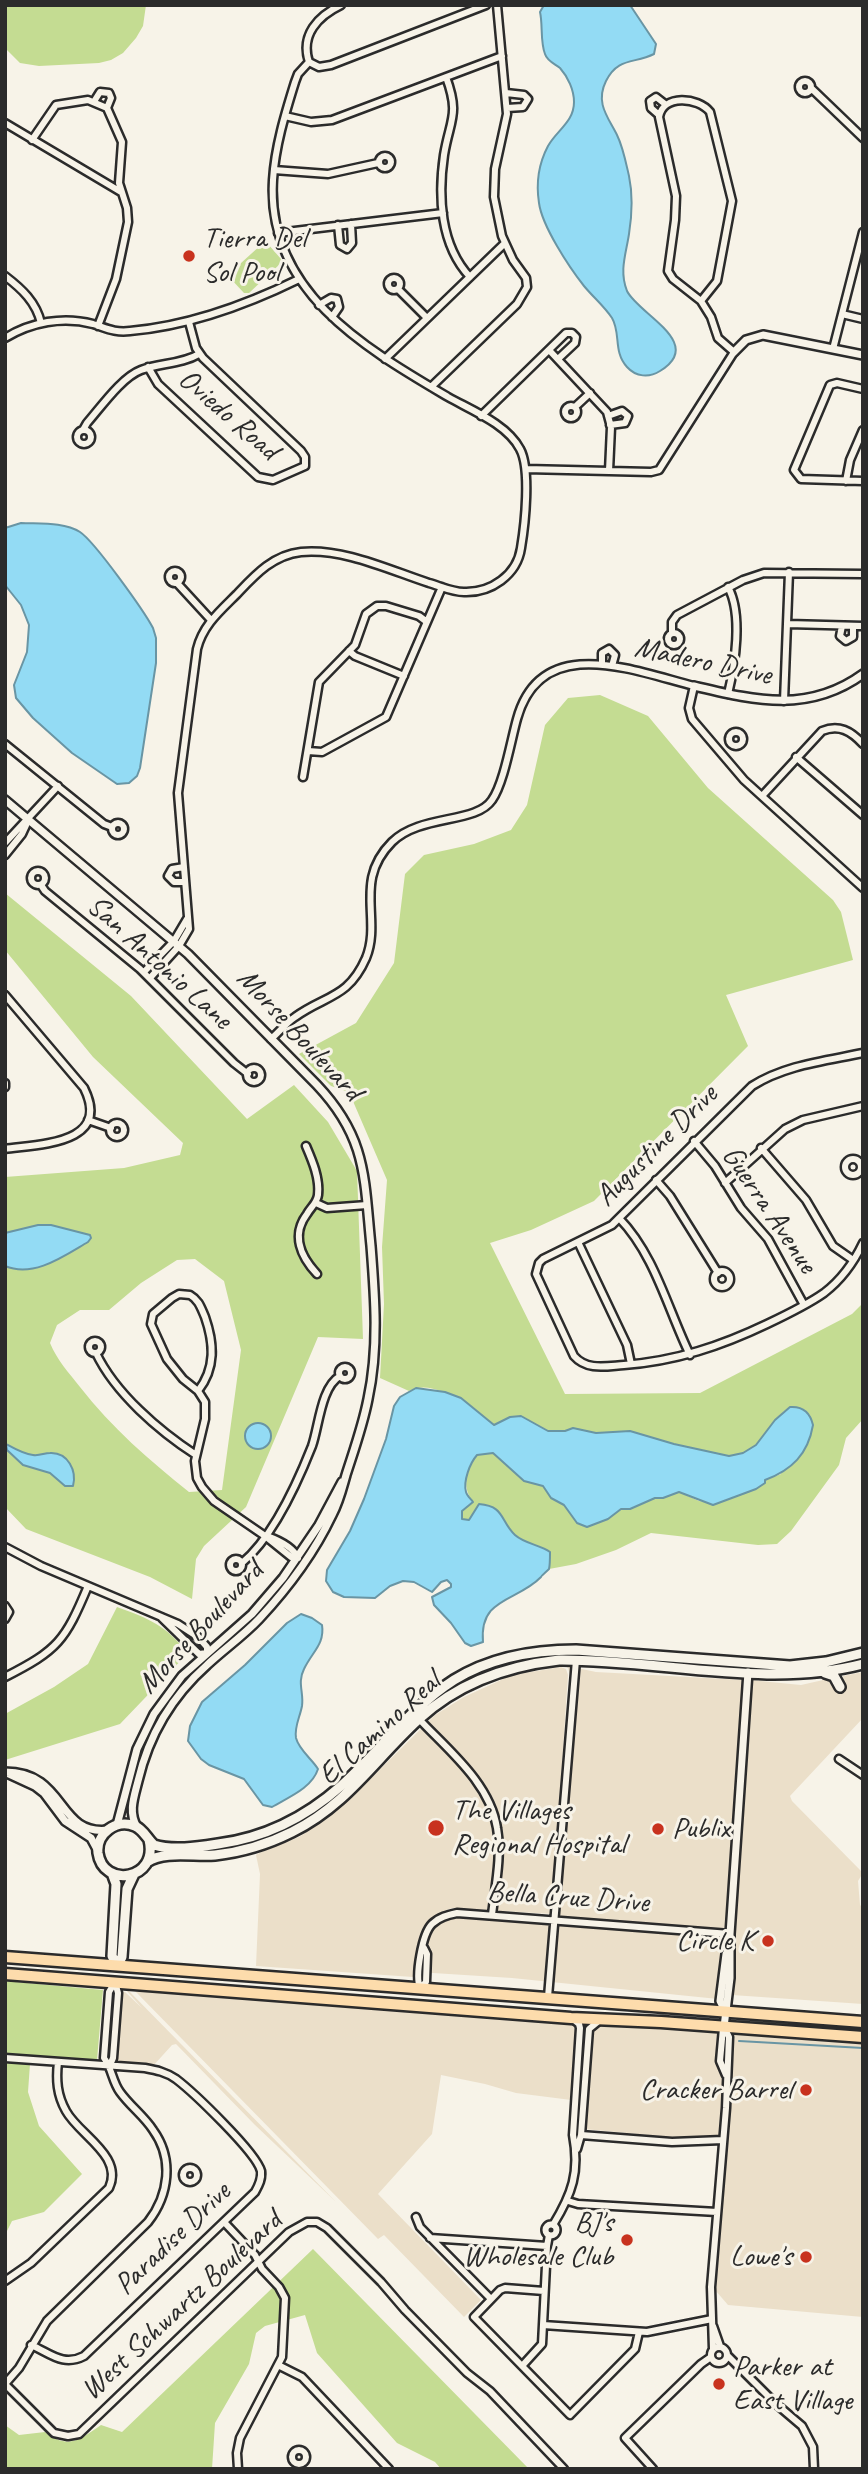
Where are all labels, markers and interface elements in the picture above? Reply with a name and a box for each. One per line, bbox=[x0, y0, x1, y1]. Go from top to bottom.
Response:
place label: Tierra Del Sol Pool bbox=[203, 221, 306, 292]
marker: Tierra Del Sol Pool bbox=[181, 248, 197, 264]
street label: Oviedo Road bbox=[170, 362, 286, 468]
street label: Madero Drive bbox=[631, 630, 775, 694]
street label: San Antonio Lane bbox=[79, 888, 239, 1038]
street label: Morse Boulevard bbox=[229, 961, 369, 1109]
street label: Augustine Drive bbox=[588, 1077, 726, 1215]
street label: Guerra Avenue bbox=[713, 1140, 825, 1280]
street label: Morse Boulevard bbox=[131, 1554, 271, 1702]
street label: El Camino Real bbox=[312, 1665, 448, 1793]
place label: The Villages Regional Hospital bbox=[452, 1793, 625, 1864]
place label: Publix bbox=[672, 1811, 730, 1847]
marker: The Villages Regional Hospital bbox=[426, 1818, 446, 1838]
marker: Publix bbox=[650, 1821, 666, 1837]
street label: Bella Cruz Drive bbox=[486, 1874, 650, 1922]
place label: Circle K bbox=[676, 1923, 754, 1959]
marker: Circle K bbox=[760, 1933, 776, 1949]
place label: Cracker Barrel bbox=[640, 2072, 792, 2108]
marker: Cracker Barrel bbox=[798, 2082, 814, 2098]
street label: Paradise Drive bbox=[108, 2175, 238, 2303]
street label: West Schwartz Boulevard bbox=[74, 2204, 290, 2408]
place label: BJ's Wholesale Club bbox=[463, 2205, 613, 2276]
marker: BJ's Wholesale Club bbox=[619, 2232, 635, 2248]
place label: Lowe's bbox=[730, 2239, 792, 2275]
marker: Lowe's bbox=[798, 2249, 814, 2265]
place label: Parker at East Village bbox=[733, 2349, 852, 2420]
marker: Parker at East Village bbox=[711, 2376, 727, 2392]

